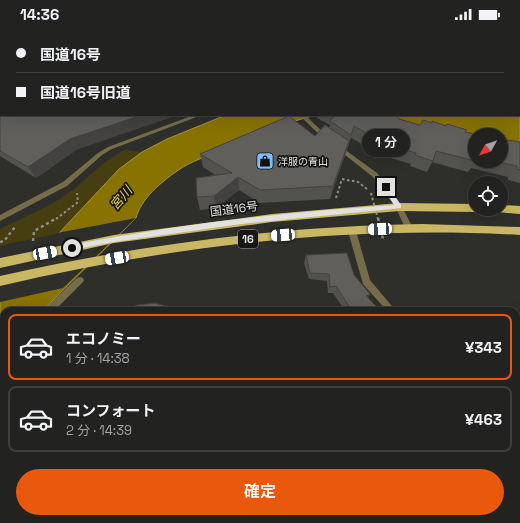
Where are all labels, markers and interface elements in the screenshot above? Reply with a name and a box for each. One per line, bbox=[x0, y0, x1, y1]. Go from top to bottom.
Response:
text: 14:36 bbox=[20, 5, 59, 24]
text: 国道16号 bbox=[40, 45, 101, 64]
text: 国道16号旧道 bbox=[40, 83, 131, 102]
north arrow bbox=[468, 128, 508, 168]
map controls bbox=[468, 128, 508, 216]
callout: 1 分 bbox=[362, 129, 410, 157]
text: 1 分 bbox=[375, 134, 397, 151]
shop icon: 洋服の青山 bbox=[255, 151, 275, 171]
place label: 洋服の青山 bbox=[278, 155, 328, 168]
button: locate bbox=[468, 176, 508, 216]
route end bbox=[377, 178, 395, 196]
water label: 宮川 bbox=[106, 181, 137, 213]
street label: 国道16号 bbox=[209, 198, 259, 220]
car bbox=[368, 222, 392, 236]
car bbox=[271, 228, 295, 242]
road number: 16 bbox=[238, 230, 258, 248]
route start bbox=[63, 239, 81, 257]
car bbox=[32, 245, 58, 261]
car bbox=[104, 250, 130, 266]
icon: car bbox=[18, 329, 54, 365]
text: エコノミー bbox=[66, 329, 141, 348]
text: ¥343 bbox=[465, 338, 502, 357]
text: 1 分 · 14:38 bbox=[66, 350, 130, 367]
icon: car bbox=[18, 401, 54, 437]
text: コンフォート bbox=[66, 401, 156, 420]
text: ¥463 bbox=[465, 410, 502, 429]
text: 2 分 · 14:39 bbox=[66, 422, 132, 439]
button: 確定 bbox=[16, 469, 504, 515]

